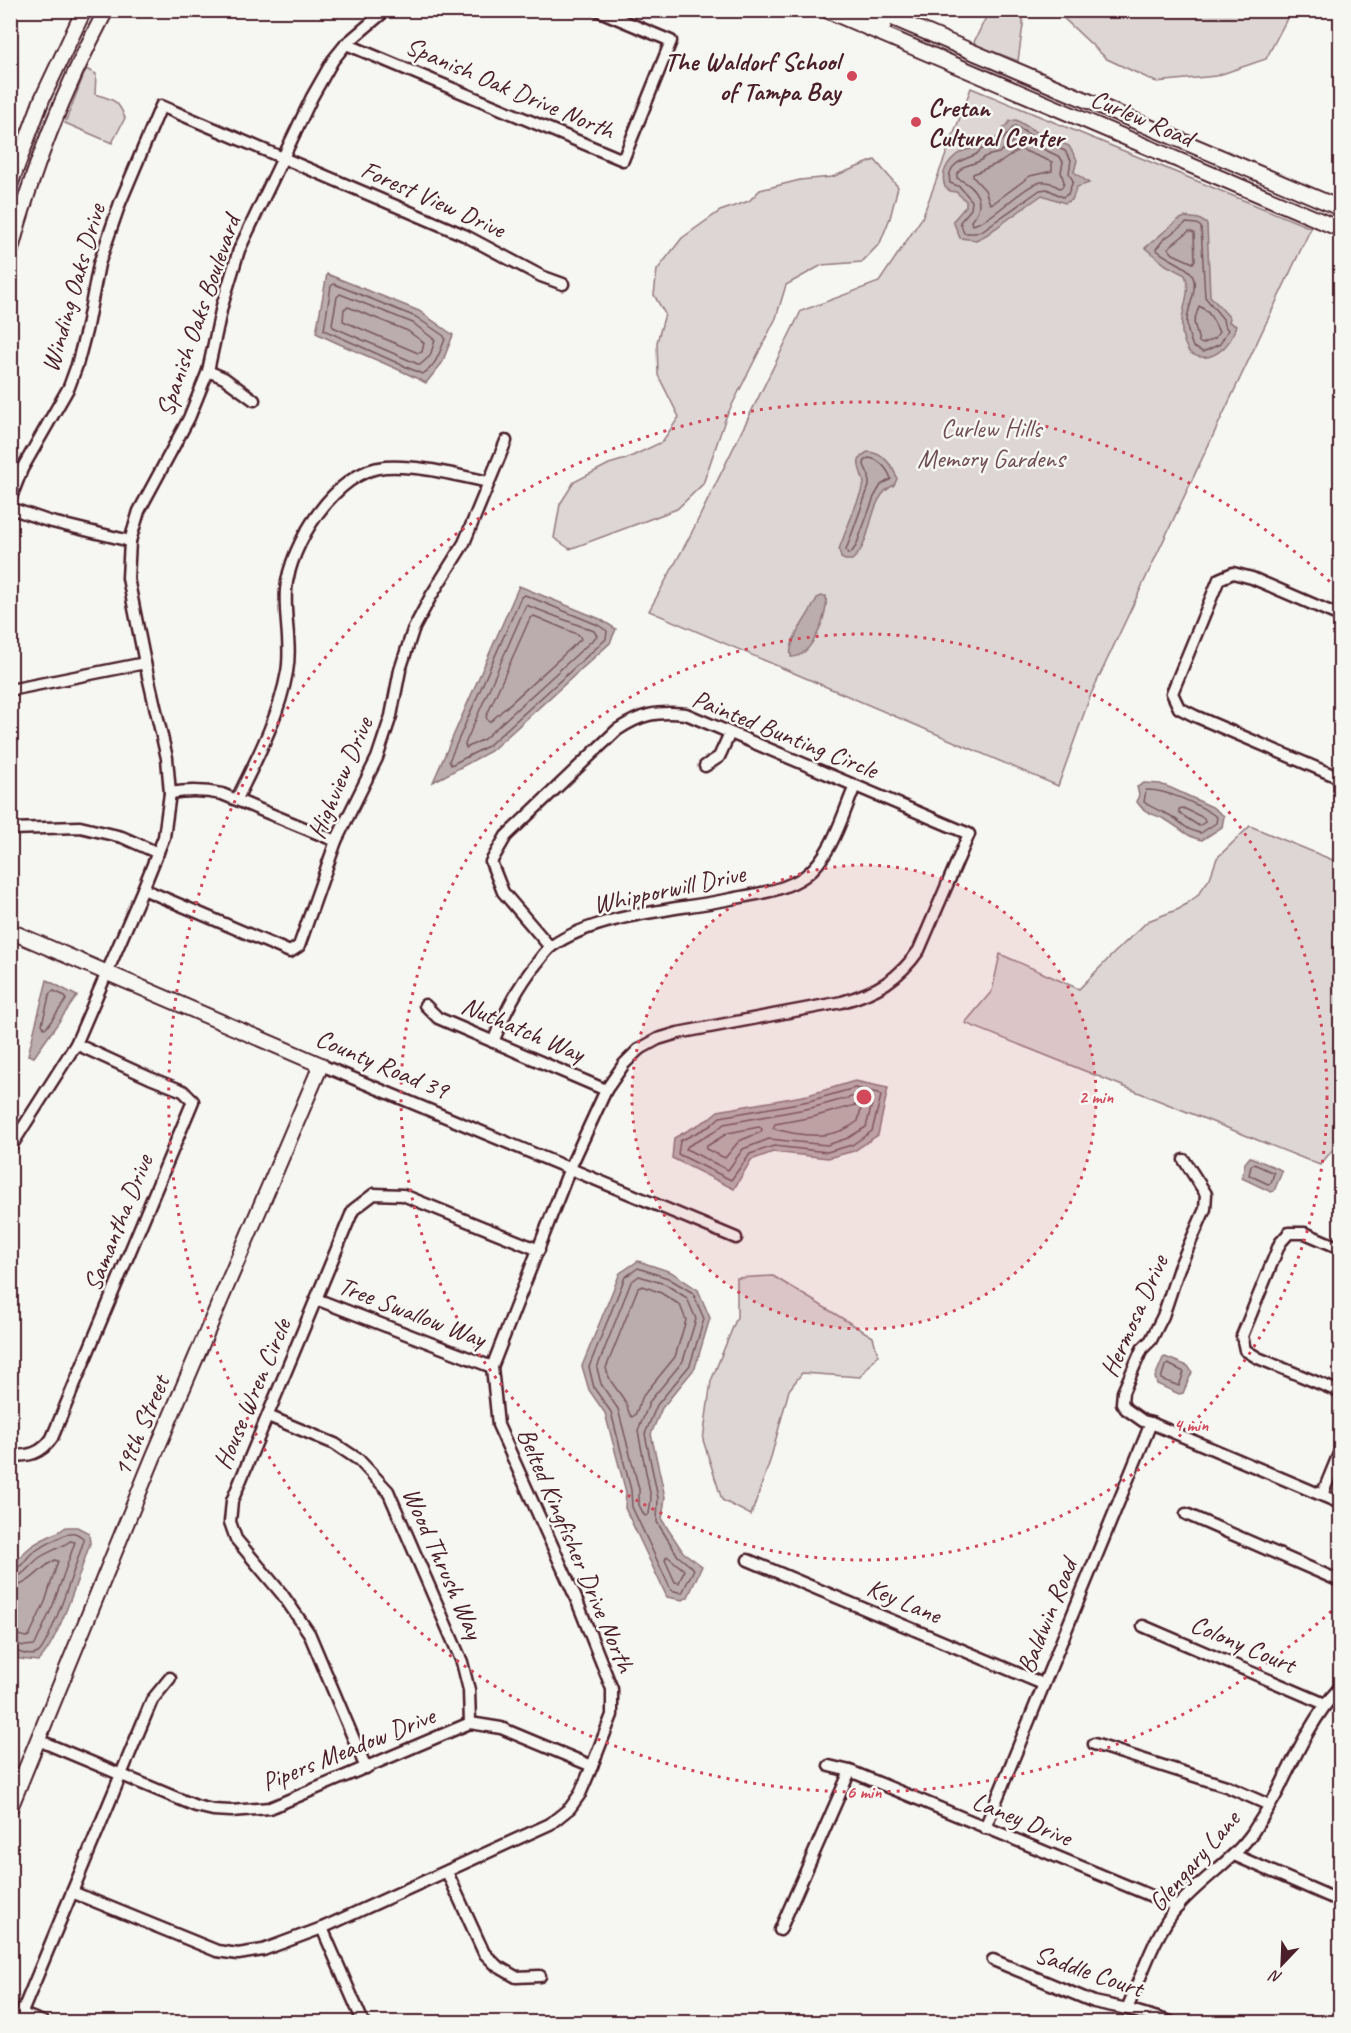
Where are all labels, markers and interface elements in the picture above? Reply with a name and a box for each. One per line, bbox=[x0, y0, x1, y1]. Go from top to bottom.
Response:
street label: Spanish Oak Drive North bbox=[401, 29, 621, 148]
place label: The Waldorf School of Tampa Bay bbox=[664, 45, 844, 108]
marker: The Waldorf School of Tampa Bay bbox=[845, 69, 859, 83]
street label: Curlew Road bbox=[1086, 82, 1202, 156]
place label: Cretan Cultural Center bbox=[928, 91, 1066, 154]
marker: Cretan Cultural Center bbox=[909, 115, 923, 129]
street label: Forest View Drive bbox=[356, 153, 512, 246]
street label: Winding Oaks Drive bbox=[33, 199, 113, 376]
street label: Spanish Oaks Boulevard bbox=[148, 208, 249, 421]
park label: Curlew Hills Memory Gardens bbox=[917, 412, 1067, 475]
street label: Painted Bunting Circle bbox=[687, 682, 885, 787]
street label: Highview Drive bbox=[300, 711, 381, 844]
street label: Whipporwill Drive bbox=[590, 856, 749, 921]
street label: Nuthatch Way bbox=[457, 988, 591, 1070]
street label: County Road 39 bbox=[311, 1021, 455, 1108]
text: 2 min bbox=[1079, 1086, 1114, 1108]
centre of rings bbox=[854, 1087, 874, 1107]
street label: Samantha Drive bbox=[76, 1148, 161, 1296]
street label: Hermosa Drive bbox=[1092, 1248, 1176, 1382]
street label: Tree Swallow Way bbox=[334, 1269, 492, 1356]
street label: House Wren Circle bbox=[205, 1312, 299, 1474]
street label: 19th Street bbox=[105, 1368, 178, 1481]
text: 4 min bbox=[1174, 1414, 1209, 1436]
street label: Belted Kingfisher Drive North bbox=[510, 1423, 643, 1679]
street label: Wood Thrush Way bbox=[395, 1482, 492, 1646]
street label: Baldwin Road bbox=[1009, 1551, 1086, 1678]
street label: Key Lane bbox=[862, 1571, 947, 1632]
street label: Colony Court bbox=[1186, 1607, 1303, 1682]
street label: Pipers Meadow Drive bbox=[257, 1698, 442, 1799]
text: 6 min bbox=[847, 1781, 882, 1803]
street label: Laney Drive bbox=[968, 1784, 1079, 1855]
street label: Glengary Lane bbox=[1141, 1802, 1249, 1918]
north arrow bbox=[1252, 1934, 1312, 1994]
street label: Saddle Court bbox=[1031, 1937, 1150, 2006]
text: N bbox=[1265, 1965, 1285, 1988]

